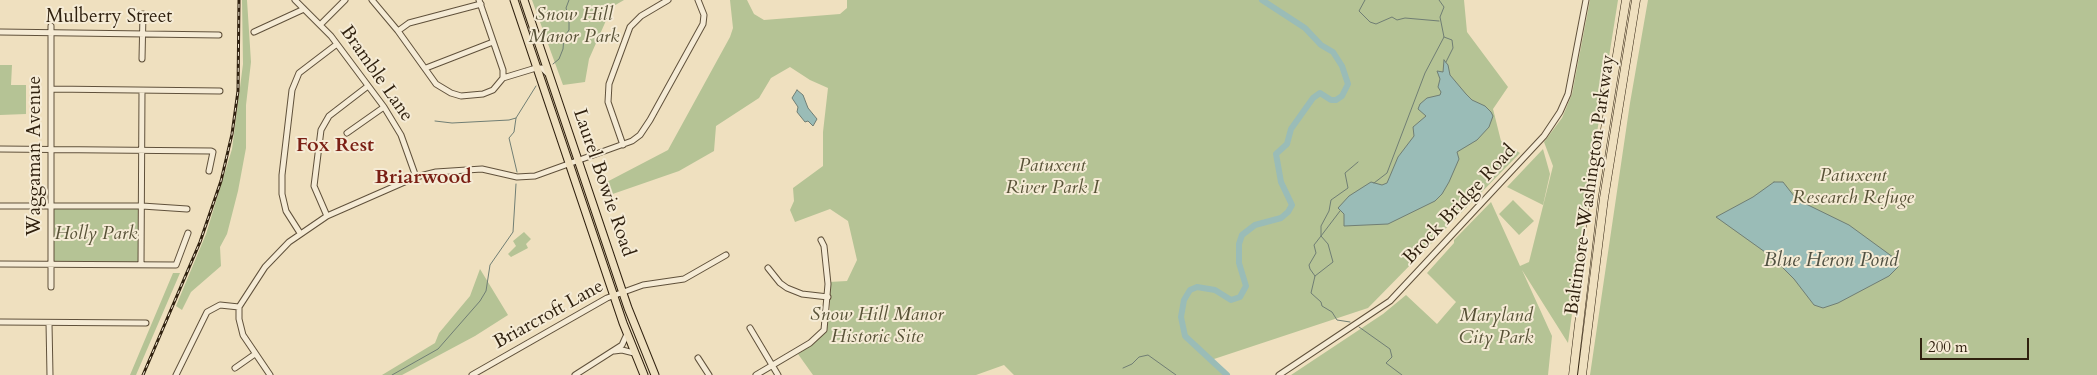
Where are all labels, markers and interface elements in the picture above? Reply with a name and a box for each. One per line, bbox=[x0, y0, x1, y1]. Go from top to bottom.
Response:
park label: Snow Hill Manor Park bbox=[529, 5, 619, 49]
street label: Mulberry Street bbox=[46, 7, 172, 29]
street label: Bramble Lane bbox=[335, 22, 417, 126]
street label: Baltimore-Washington Parkway bbox=[1561, 53, 1621, 317]
street label: Waggaman Avenue bbox=[25, 76, 47, 236]
street label: Laurel Bowie Road bbox=[567, 106, 639, 260]
district label: Fox Rest bbox=[296, 134, 374, 158]
street label: Brock Bridge Road bbox=[1399, 140, 1521, 270]
park label: Patuxent River Park I bbox=[1005, 156, 1099, 200]
district label: Briarwood bbox=[374, 166, 472, 190]
park label: Patuxent Research Refuge bbox=[1792, 166, 1914, 210]
park label: Holly Park bbox=[55, 224, 137, 246]
water label: Blue Heron Pond bbox=[1764, 249, 1898, 273]
street label: Briarcroft Lane bbox=[490, 275, 608, 355]
park label: Snow Hill Manor Historic Site bbox=[810, 305, 944, 349]
park label: Maryland City Park bbox=[1459, 306, 1533, 350]
scale bar bbox=[1922, 328, 2031, 360]
text: 200 m bbox=[1928, 337, 1968, 357]

